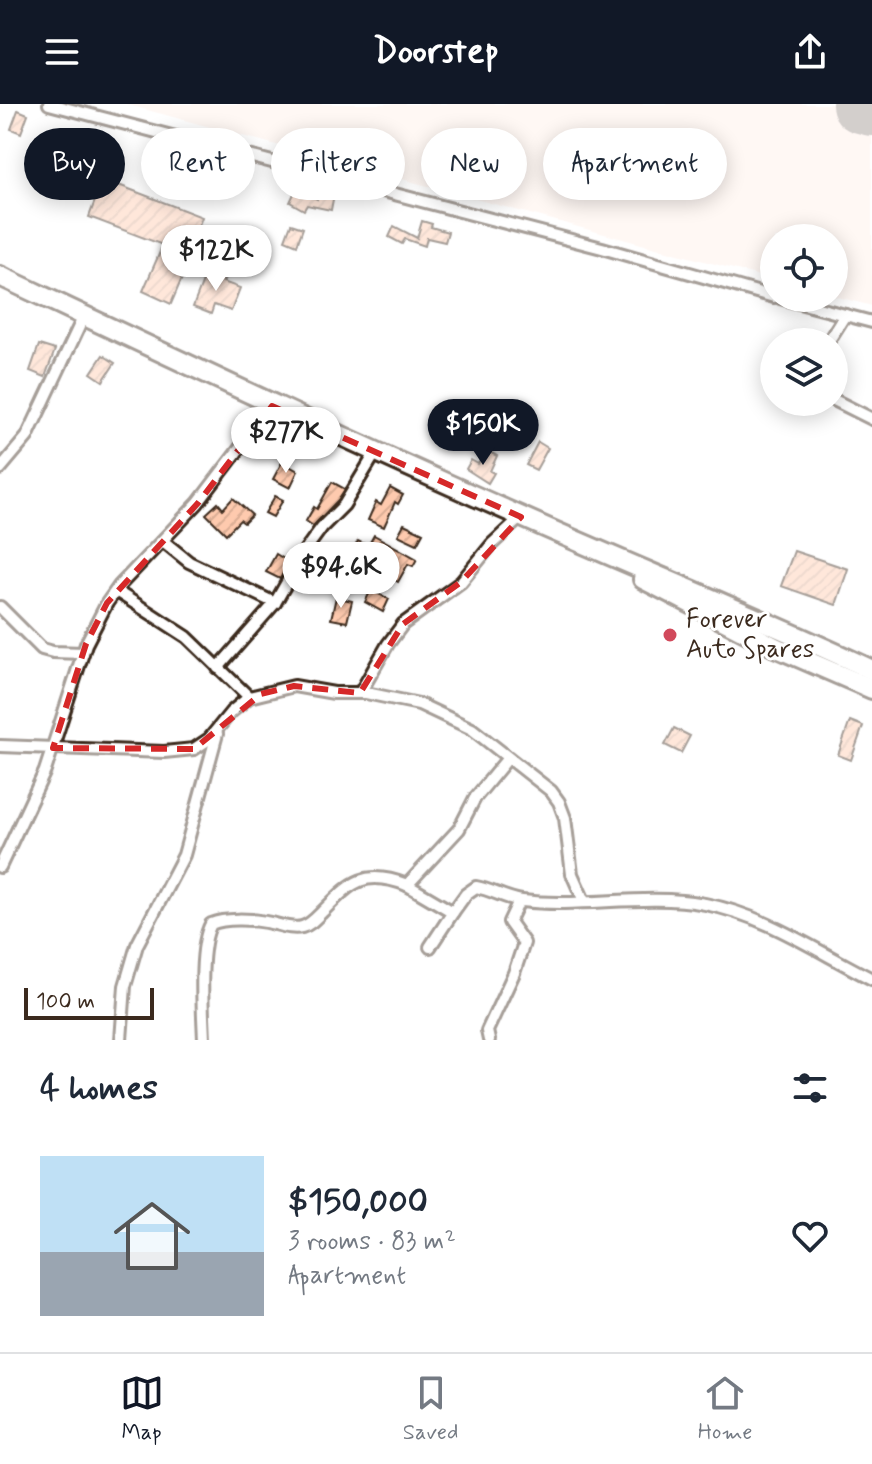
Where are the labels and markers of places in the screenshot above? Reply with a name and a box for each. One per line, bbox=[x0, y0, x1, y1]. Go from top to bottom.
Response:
pin: $122K bbox=[160, 225, 272, 293]
pin: $150K bbox=[427, 399, 539, 467]
pin: $277K bbox=[230, 407, 342, 475]
pin: $94.6K bbox=[276, 542, 406, 610]
place label: Forever Auto Spares bbox=[686, 603, 814, 667]
marker: Forever Auto Spares bbox=[661, 626, 679, 644]

